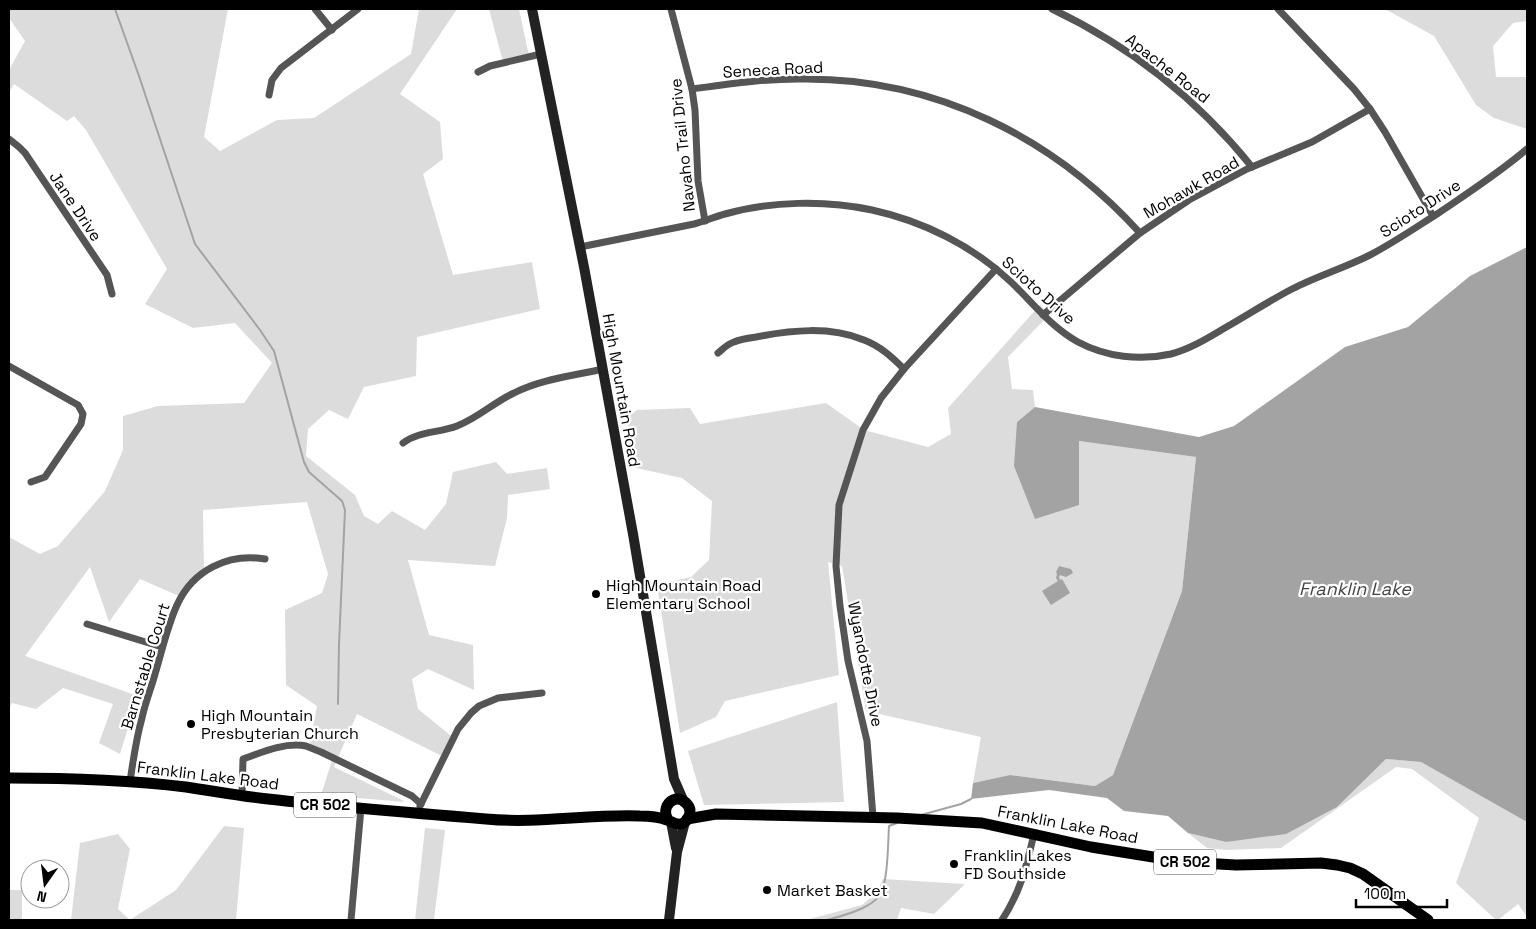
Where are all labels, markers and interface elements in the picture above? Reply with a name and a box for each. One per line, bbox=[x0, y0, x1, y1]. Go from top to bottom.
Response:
street label: Apache Road bbox=[1121, 29, 1214, 108]
street label: Seneca Road bbox=[722, 56, 824, 83]
street label: Navaho Trail Drive bbox=[665, 77, 700, 213]
street label: Mohawk Road bbox=[1139, 151, 1243, 223]
street label: Jane Drive bbox=[45, 167, 107, 245]
street label: Scioto Drive bbox=[1376, 174, 1465, 242]
street label: Scioto Drive bbox=[997, 252, 1080, 329]
street label: High Mountain Road bbox=[598, 312, 645, 468]
place label: High Mountain Road Elementary School bbox=[606, 575, 761, 614]
water label: Franklin Lake bbox=[1299, 577, 1412, 600]
marker: High Mountain Road Elementary School bbox=[590, 588, 602, 600]
street label: Barnstable Court bbox=[116, 600, 175, 732]
street label: Wyandotte Drive bbox=[843, 600, 888, 729]
place label: High Mountain Presbyterian Church bbox=[201, 705, 359, 744]
marker: High Mountain Presbyterian Church bbox=[185, 718, 197, 730]
street label: Franklin Lake Road bbox=[136, 756, 280, 795]
road number: CR 502 bbox=[294, 792, 356, 818]
street label: Franklin Lake Road bbox=[996, 801, 1140, 848]
place label: Franklin Lakes FD Southside bbox=[964, 845, 1072, 884]
road number: CR 502 bbox=[1154, 850, 1216, 874]
marker: Franklin Lakes FD Southside bbox=[948, 858, 960, 870]
north arrow bbox=[20, 859, 70, 909]
scale bar bbox=[1356, 876, 1447, 908]
place label: Market Basket bbox=[777, 880, 888, 901]
marker: Market Basket bbox=[761, 884, 773, 896]
text: 100 m bbox=[1364, 884, 1406, 903]
text: N bbox=[35, 887, 49, 906]

